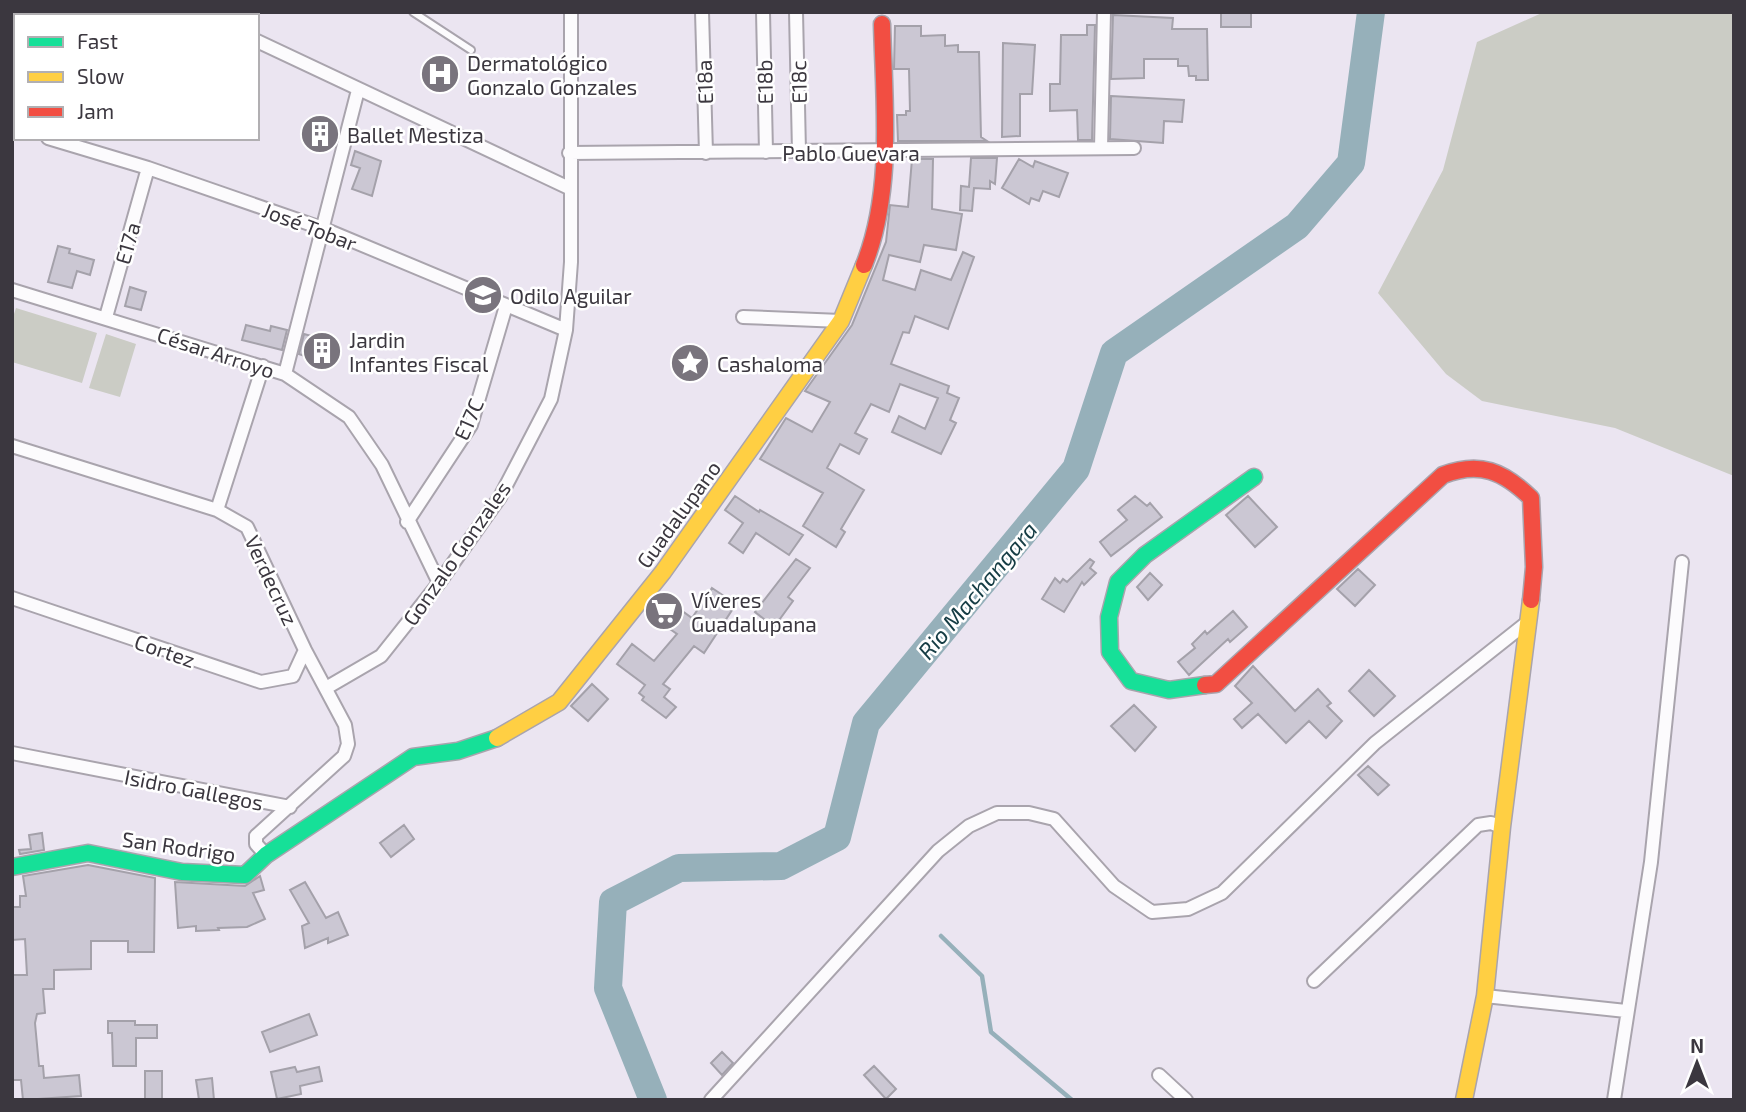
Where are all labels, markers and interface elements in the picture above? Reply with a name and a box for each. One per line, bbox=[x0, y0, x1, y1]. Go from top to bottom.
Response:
legend bbox=[14, 14, 259, 140]
text: Fast bbox=[77, 28, 118, 53]
place label: Dermatológico Gonzalo Gonzales bbox=[467, 50, 637, 99]
hospital icon: Dermatológico Gonzalo Gonzales bbox=[419, 53, 461, 95]
street label: E18a bbox=[691, 59, 717, 105]
street label: E18b bbox=[751, 59, 777, 105]
street label: E18c bbox=[785, 60, 811, 104]
text: Slow bbox=[77, 63, 124, 88]
text: Jam bbox=[77, 98, 114, 123]
building icon: Ballet Mestiza bbox=[299, 113, 341, 155]
place label: Ballet Mestiza bbox=[347, 122, 484, 147]
street label: Pablo Guevara bbox=[782, 140, 920, 165]
street label: José Tobar bbox=[259, 197, 361, 256]
street label: E17a bbox=[109, 219, 145, 267]
school or university icon: Odilo Aguilar bbox=[462, 274, 504, 316]
place label: Odilo Aguilar bbox=[510, 283, 632, 308]
street label: César Arroyo bbox=[154, 321, 278, 383]
place label: Jardin Infantes Fiscal bbox=[349, 327, 489, 376]
building icon: Jardin Infantes Fiscal bbox=[301, 330, 343, 372]
place icon: Cashaloma bbox=[669, 342, 711, 384]
place label: Cashaloma bbox=[717, 351, 823, 376]
street label: E17C bbox=[448, 394, 488, 444]
street label: Guadalupano bbox=[631, 456, 725, 572]
street label: Gonzalo Gonzales bbox=[397, 476, 515, 630]
water label: Rio Machangara bbox=[911, 516, 1043, 664]
street label: Verdecruz bbox=[240, 531, 304, 629]
place label: Víveres Guadalupana bbox=[691, 587, 817, 636]
supermarket icon: Víveres Guadalupana bbox=[643, 590, 685, 632]
street label: Cortez bbox=[131, 628, 199, 672]
street label: Isidro Gallegos bbox=[122, 763, 266, 815]
street label: San Rodrigo bbox=[121, 826, 237, 866]
north arrow bbox=[1662, 1028, 1732, 1098]
text: N bbox=[1690, 1034, 1704, 1057]

